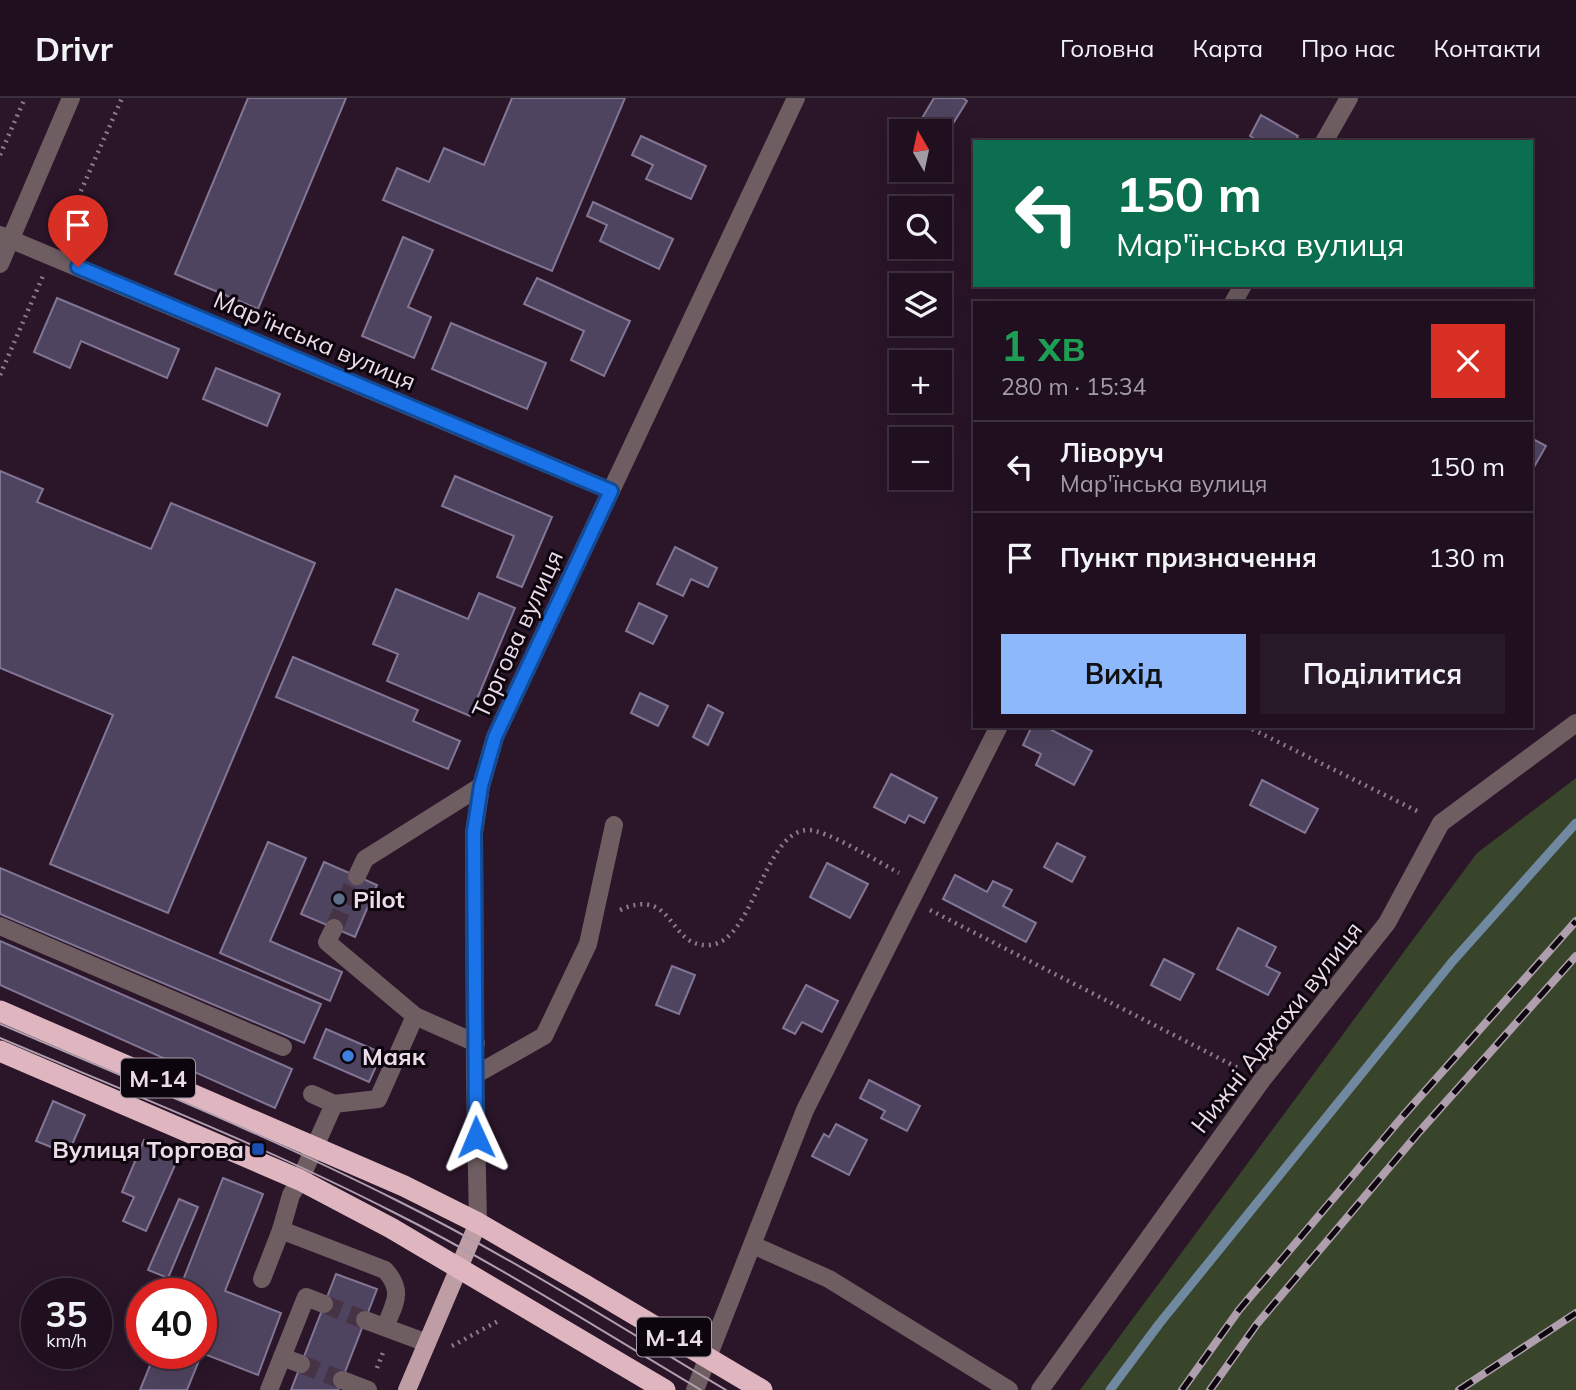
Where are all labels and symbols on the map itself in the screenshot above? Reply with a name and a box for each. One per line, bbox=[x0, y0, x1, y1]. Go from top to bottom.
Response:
north arrow bbox=[889, 119, 952, 182]
pin bbox=[48, 195, 108, 267]
street label: Мар'їнська вулиця bbox=[210, 284, 420, 396]
street label: Торгова вулиця bbox=[465, 545, 569, 723]
place label: Pilot bbox=[353, 884, 405, 914]
marker: Pilot bbox=[331, 891, 347, 907]
street label: Нижні Аджахи вулиця bbox=[1184, 915, 1368, 1139]
place label: Маяк bbox=[362, 1041, 426, 1071]
marker: Маяк bbox=[340, 1048, 356, 1064]
road number: М-14 bbox=[121, 1058, 195, 1098]
position arrow bbox=[439, 1100, 513, 1174]
place label: Вулиця Торгова bbox=[52, 1134, 244, 1164]
marker: Вулиця Торгова bbox=[250, 1141, 266, 1157]
speed limit sign: 40 bbox=[126, 1278, 217, 1369]
road number: М-14 bbox=[637, 1318, 711, 1356]

